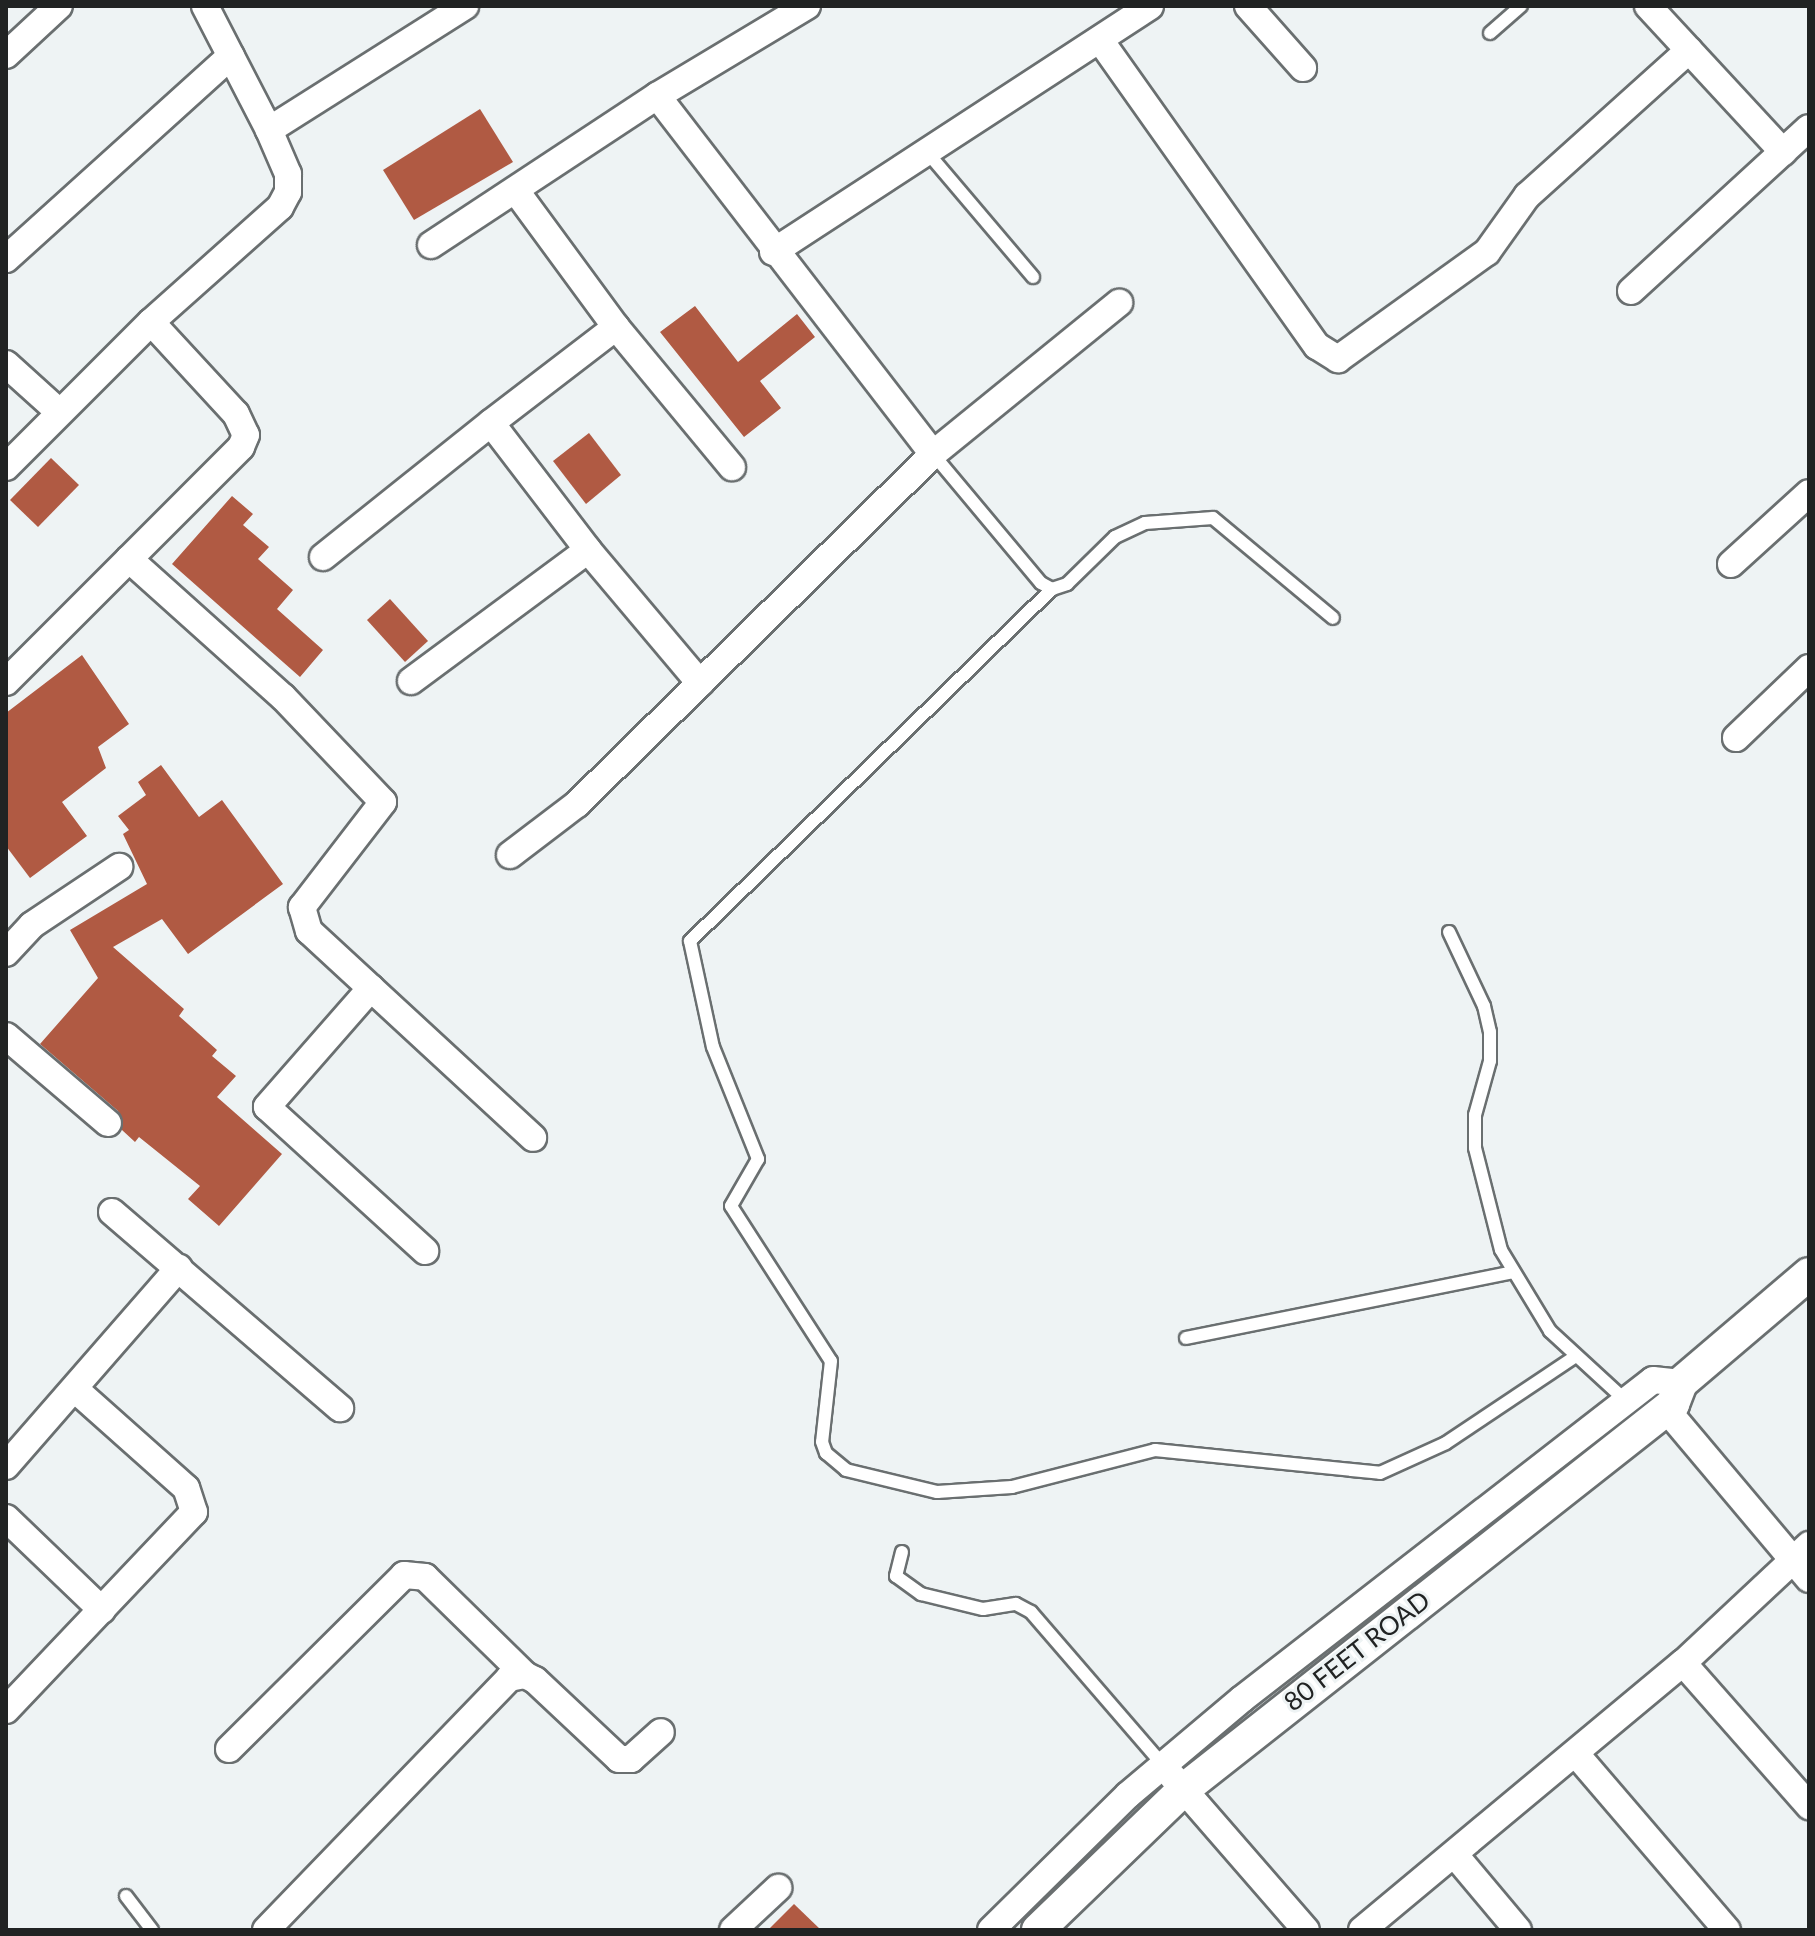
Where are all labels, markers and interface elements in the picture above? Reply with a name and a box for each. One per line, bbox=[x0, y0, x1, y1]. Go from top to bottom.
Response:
street label: 80 FEET ROAD bbox=[1278, 1584, 1436, 1718]

